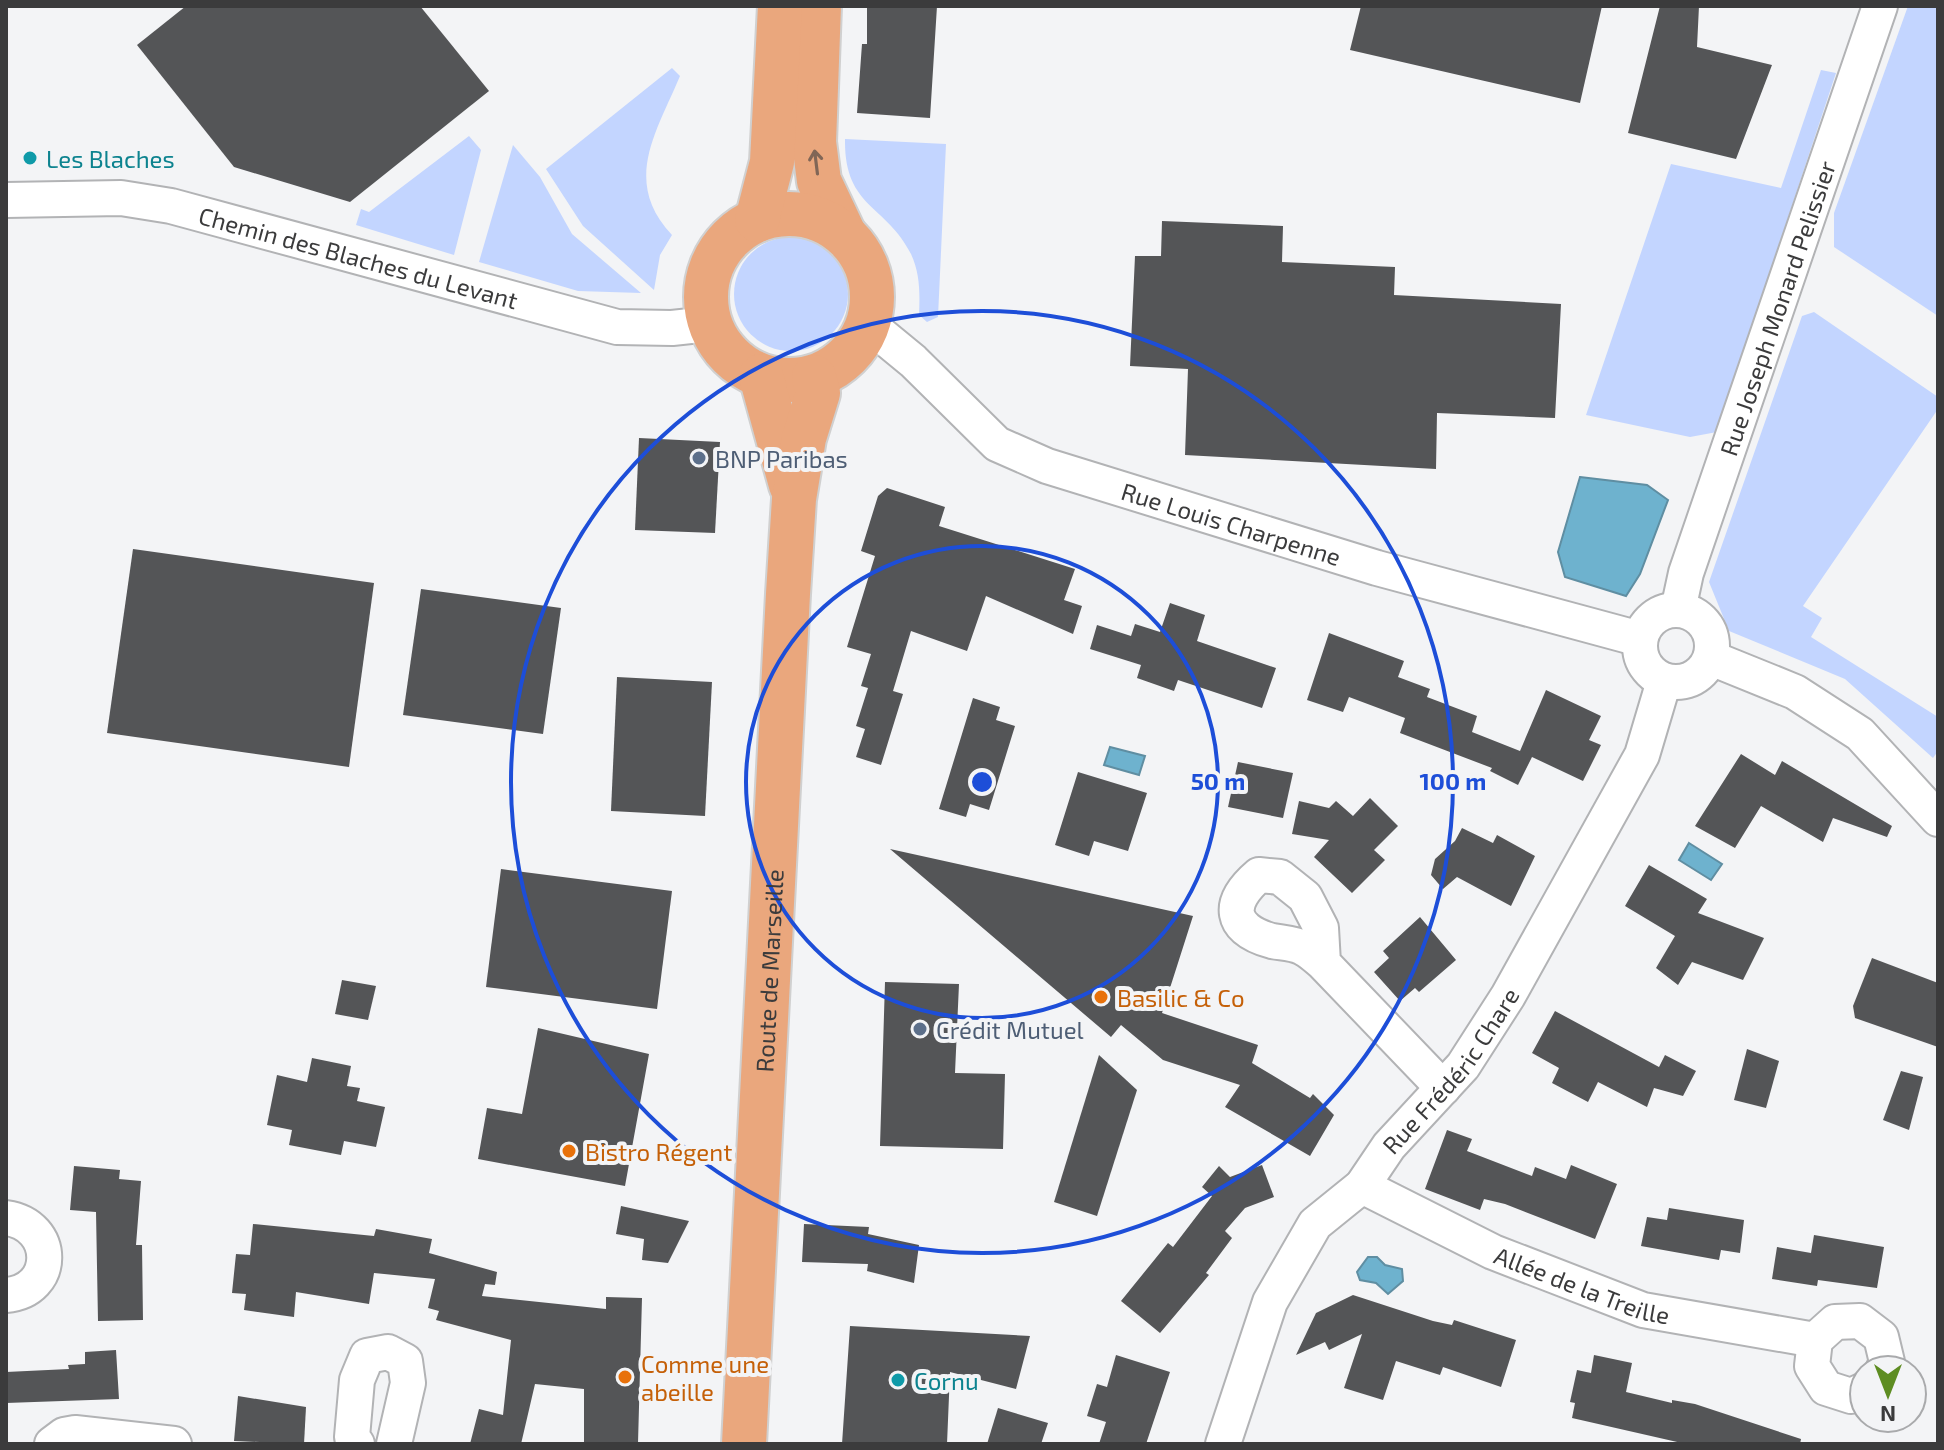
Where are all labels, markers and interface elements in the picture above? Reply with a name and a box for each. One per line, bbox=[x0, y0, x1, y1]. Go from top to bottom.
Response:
place label: Les Blaches bbox=[46, 144, 175, 173]
marker: Les Blaches bbox=[21, 149, 39, 167]
one-way arrow bbox=[809, 149, 824, 176]
street label: Rue Joseph Monard Pelissier bbox=[1713, 156, 1841, 459]
street label: Chemin des Blaches du Levant bbox=[196, 200, 521, 314]
place label: BNP Paribas bbox=[715, 444, 848, 473]
marker: BNP Paribas bbox=[690, 449, 708, 467]
street label: Rue Louis Charpenne bbox=[1118, 475, 1345, 571]
text: 50 m bbox=[1191, 766, 1245, 795]
text: 100 m bbox=[1420, 766, 1486, 795]
centre of rings bbox=[968, 768, 996, 796]
street label: Route de Marseille bbox=[749, 868, 788, 1073]
street label: Rue Frédéric Chare bbox=[1375, 982, 1524, 1159]
place label: Basilic & Co bbox=[1117, 983, 1245, 1012]
marker: Basilic & Co bbox=[1092, 988, 1110, 1006]
place label: Crédit Mutuel bbox=[936, 1015, 1084, 1044]
marker: Crédit Mutuel bbox=[911, 1020, 929, 1038]
place label: Bistro Régent bbox=[585, 1137, 732, 1166]
marker: Bistro Régent bbox=[560, 1142, 578, 1160]
street label: Allée de la Treille bbox=[1491, 1240, 1672, 1329]
place label: Comme une abeille bbox=[641, 1349, 769, 1406]
north arrow bbox=[1848, 1354, 1928, 1434]
place label: Cornu bbox=[914, 1366, 979, 1395]
marker: Comme une abeille bbox=[616, 1368, 634, 1386]
marker: Cornu bbox=[889, 1371, 907, 1389]
text: N bbox=[1880, 1402, 1896, 1428]

